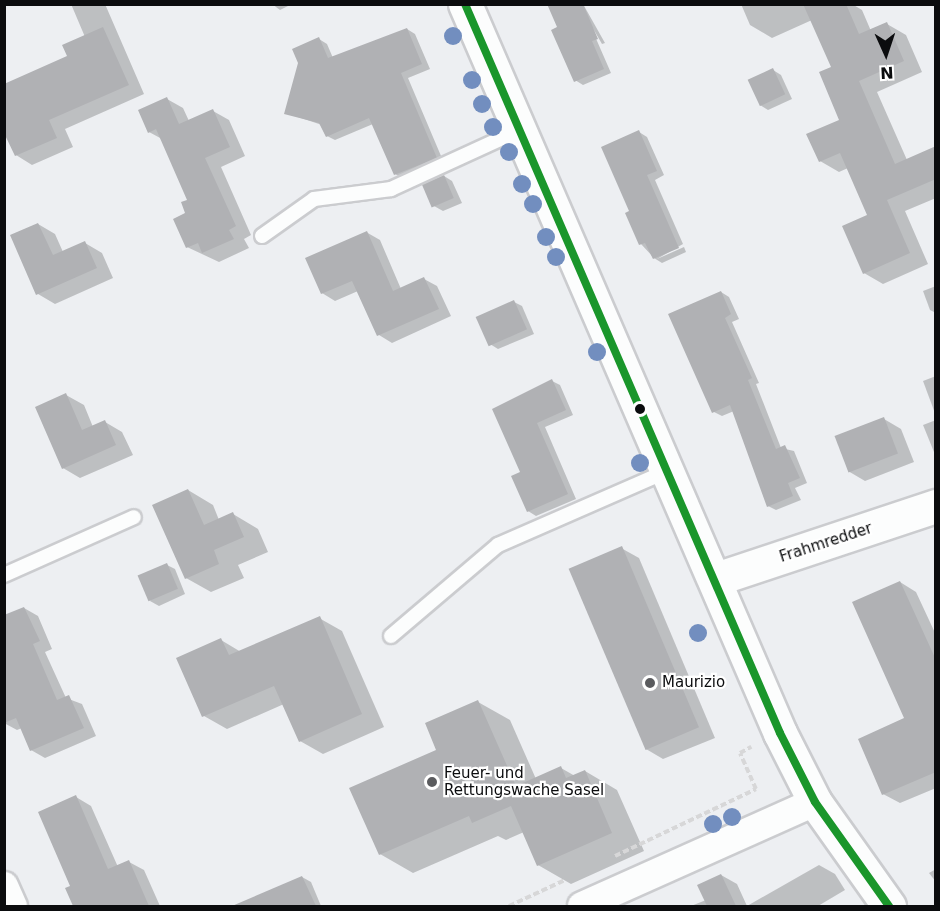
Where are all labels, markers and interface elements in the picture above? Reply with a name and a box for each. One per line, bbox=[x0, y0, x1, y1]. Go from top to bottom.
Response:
north arrow bbox=[856, 24, 916, 84]
text: N bbox=[880, 63, 894, 82]
unlabelled marker bbox=[634, 403, 646, 415]
street label: Frahmredder bbox=[777, 520, 875, 566]
place label: Maurizio bbox=[662, 674, 725, 692]
marker: Maurizio bbox=[643, 676, 657, 690]
place label: Feuer- und Rettungswache Sasel bbox=[444, 764, 604, 799]
marker: Feuer- und Rettungswache Sasel bbox=[425, 775, 439, 789]

